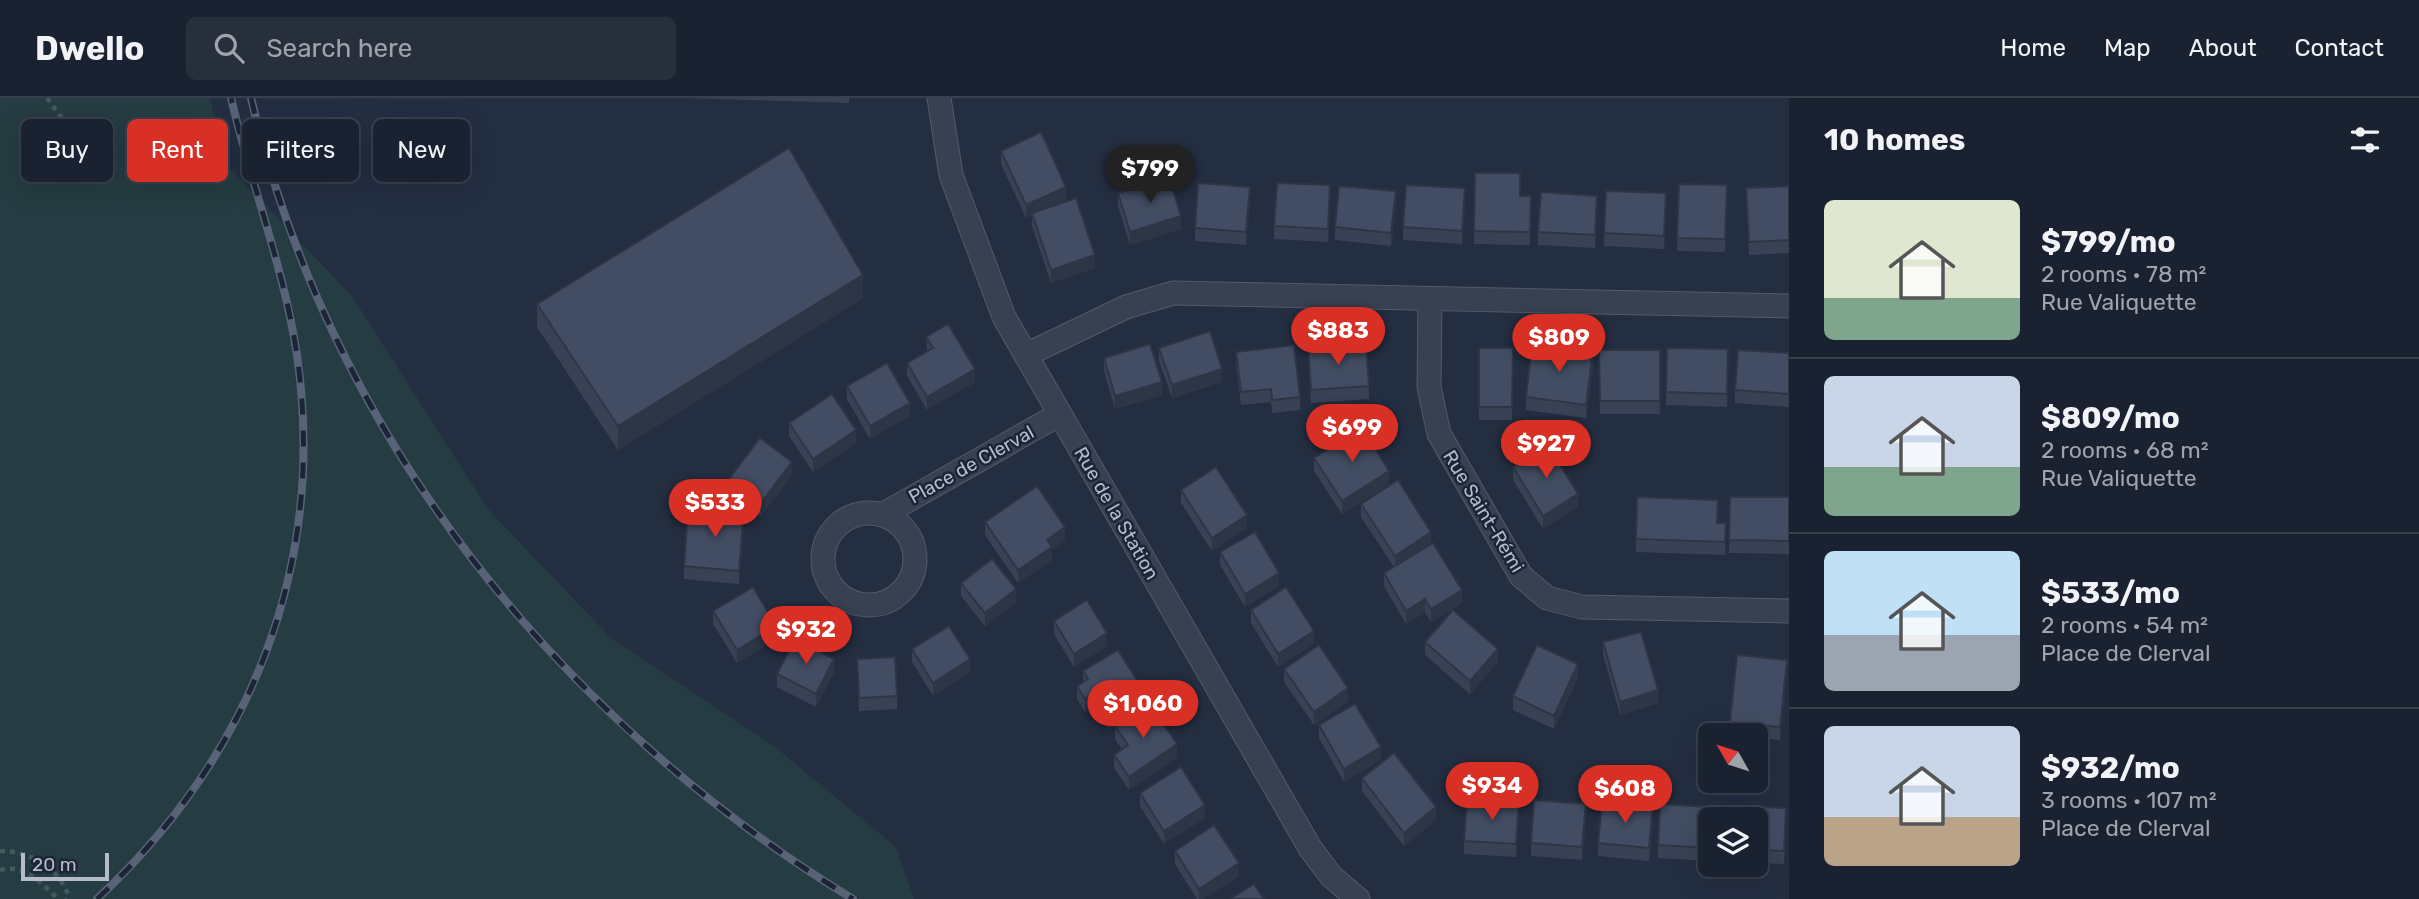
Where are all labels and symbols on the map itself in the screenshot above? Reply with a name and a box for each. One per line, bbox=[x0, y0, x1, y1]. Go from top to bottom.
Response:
pin: $799 bbox=[1109, 146, 1191, 205]
pin: $883 bbox=[1297, 308, 1379, 367]
pin: $809 bbox=[1518, 314, 1600, 374]
pin: $699 bbox=[1311, 404, 1393, 464]
street label: Place de Clerval bbox=[904, 420, 1038, 508]
pin: $927 bbox=[1505, 420, 1587, 480]
street label: Rue de la Station bbox=[1069, 443, 1164, 584]
street label: Rue Saint-Rémi bbox=[1438, 446, 1529, 576]
pin: $533 bbox=[674, 480, 756, 539]
pin: $932 bbox=[765, 606, 847, 666]
pin: $1,060 bbox=[1086, 680, 1200, 740]
north arrow bbox=[1698, 723, 1768, 793]
pin: $934 bbox=[1451, 762, 1533, 822]
pin: $608 bbox=[1584, 766, 1666, 825]
scale bar bbox=[21, 850, 108, 882]

